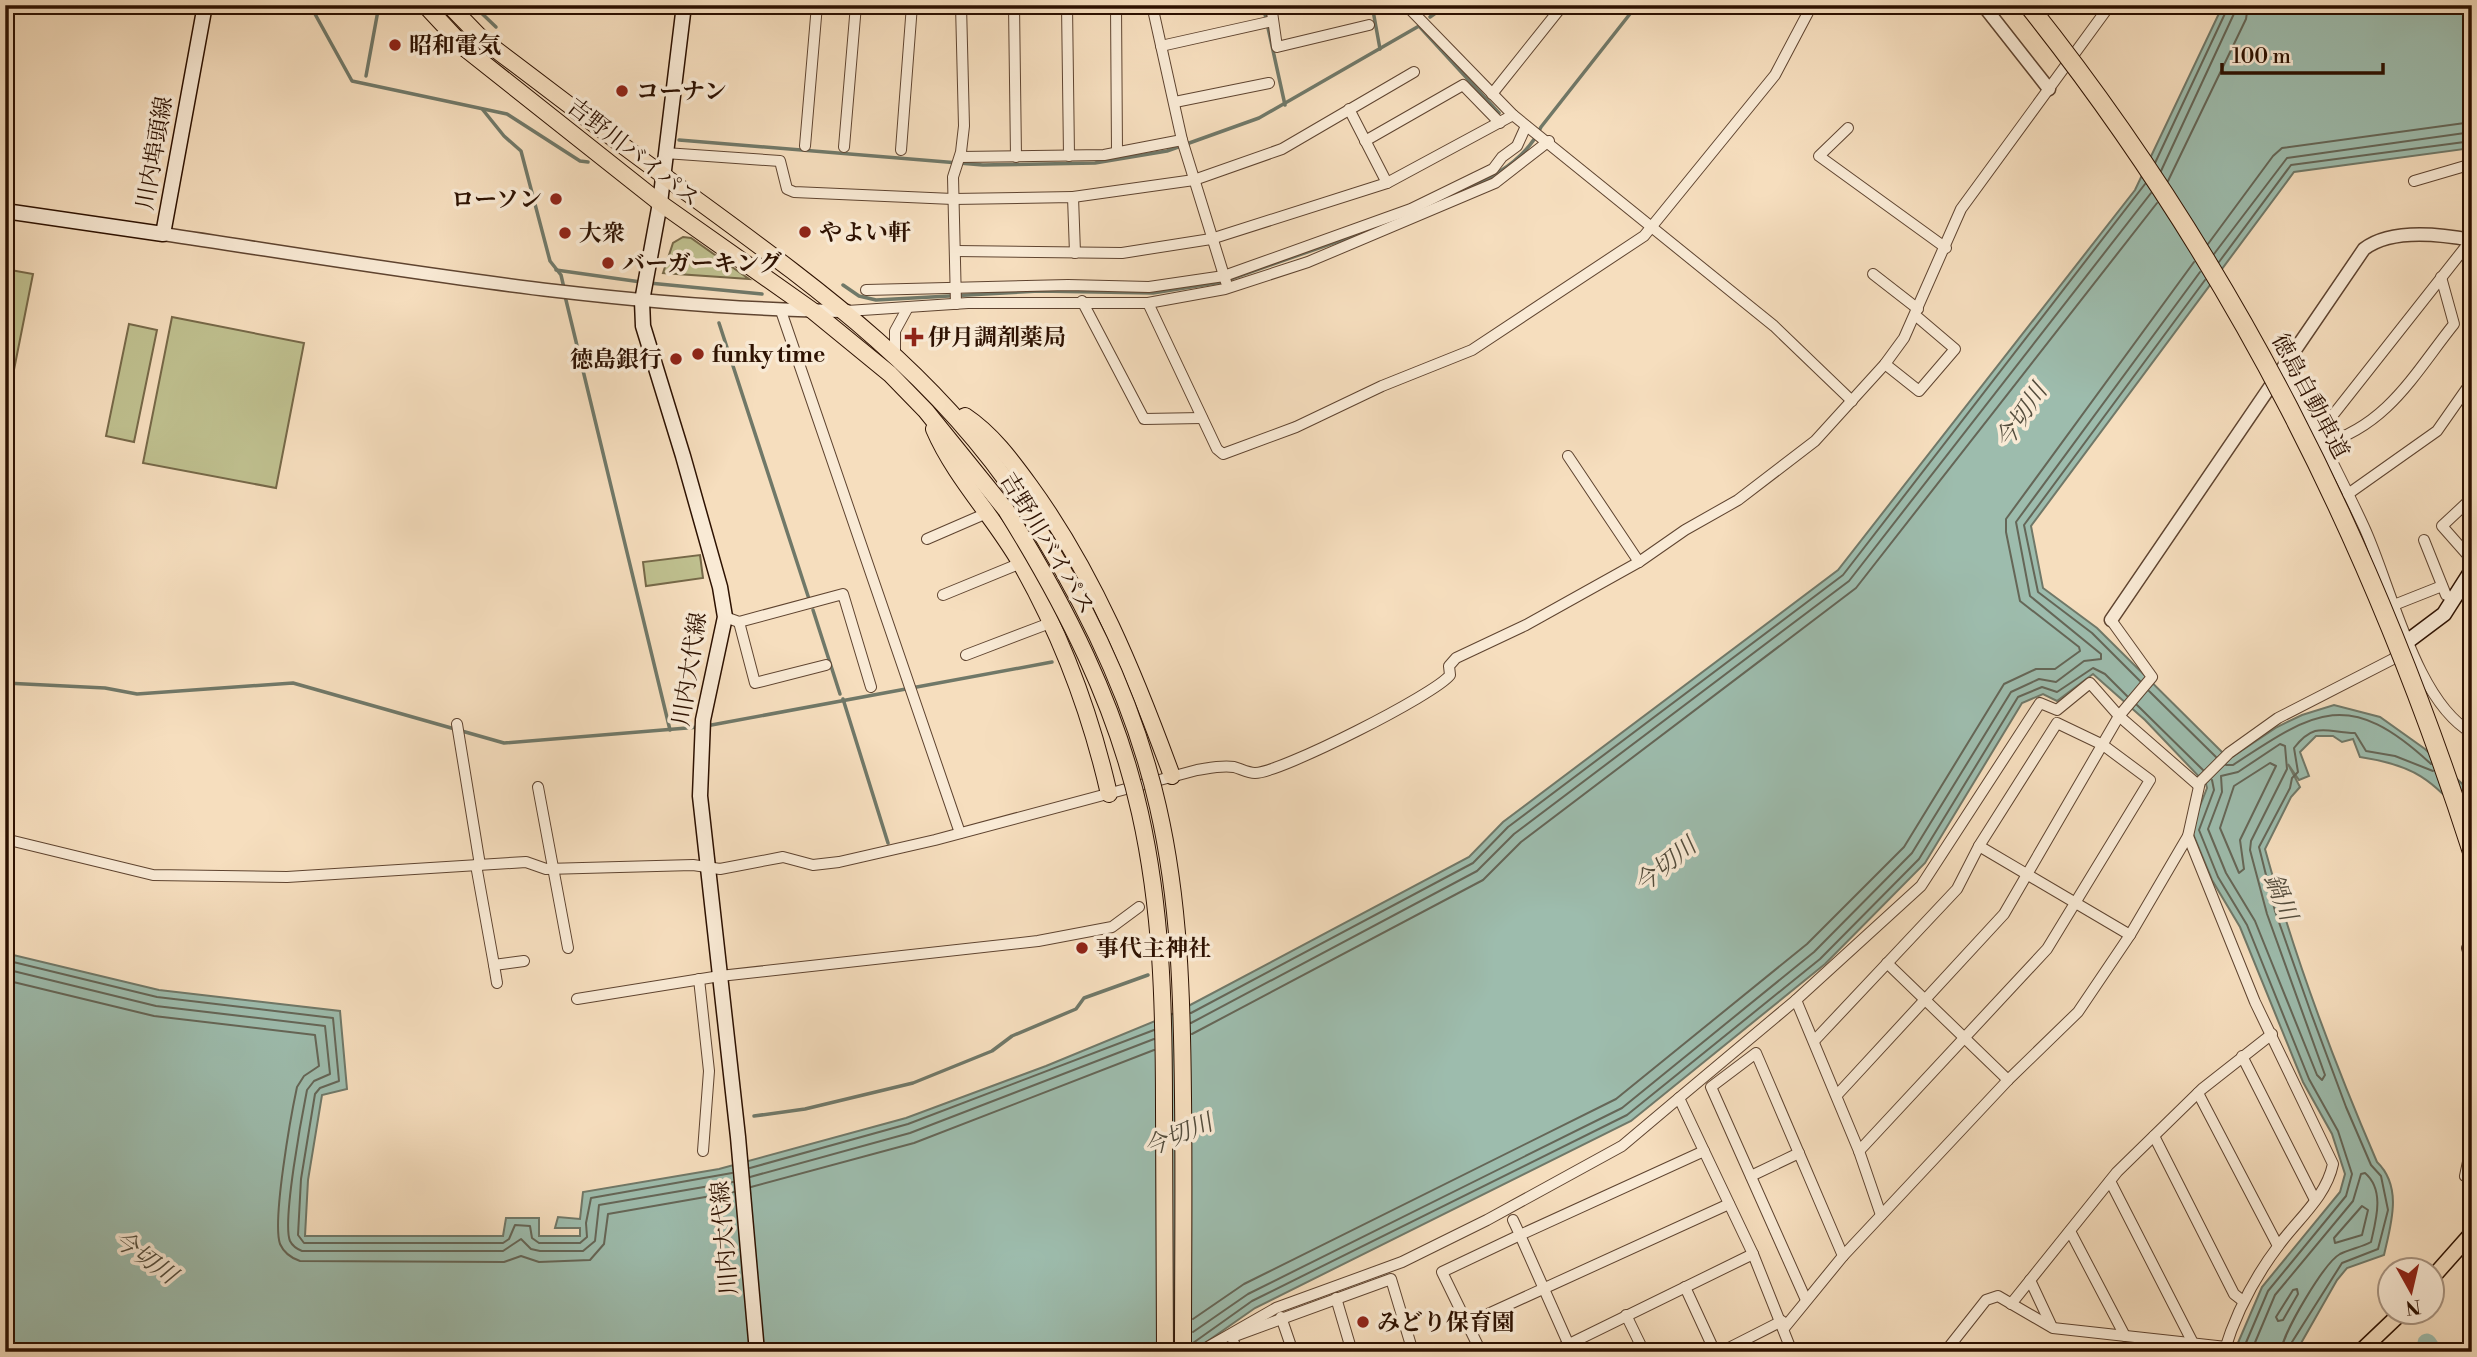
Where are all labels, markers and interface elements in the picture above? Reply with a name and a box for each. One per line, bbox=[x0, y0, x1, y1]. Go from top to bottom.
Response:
place label: 昭和電気 bbox=[409, 32, 501, 60]
scale bar bbox=[2222, 32, 2382, 76]
marker: 昭和電気 bbox=[387, 37, 403, 53]
text: 100 m bbox=[2232, 44, 2291, 70]
place label: コーナン bbox=[636, 78, 727, 106]
marker: コーナン bbox=[614, 83, 630, 99]
street label: 吉野川バイパス bbox=[562, 92, 705, 213]
street label: 川内埠頭線 bbox=[131, 94, 179, 212]
place label: ローソン bbox=[451, 186, 542, 214]
marker: ローソン bbox=[548, 191, 564, 207]
place label: やよい軒 bbox=[819, 219, 911, 247]
place label: 大衆 bbox=[579, 220, 625, 248]
marker: やよい軒 bbox=[797, 224, 813, 240]
marker: 大衆 bbox=[557, 225, 573, 241]
place label: バーガーキング bbox=[622, 250, 782, 278]
marker: バーガーキング bbox=[600, 255, 616, 271]
place label: 伊月調剤薬局 bbox=[928, 324, 1066, 352]
marker: 伊月調剤薬局 bbox=[906, 329, 922, 345]
street label: 徳島自動車道 bbox=[2265, 329, 2355, 464]
place label: funky time bbox=[712, 341, 825, 369]
place label: 徳島銀行 bbox=[570, 346, 662, 374]
marker: funky time bbox=[690, 346, 706, 362]
marker: 徳島銀行 bbox=[668, 351, 684, 367]
water label: 今切川 bbox=[1989, 376, 2056, 455]
street label: 吉野川バイパス bbox=[994, 467, 1100, 620]
street label: 川内大代線 bbox=[667, 610, 713, 728]
water label: 今切川 bbox=[1628, 830, 1705, 900]
water label: 鍋川 bbox=[2257, 870, 2304, 928]
place label: 事代主神社 bbox=[1096, 935, 1211, 963]
marker: 事代主神社 bbox=[1074, 940, 1090, 956]
water label: 今切川 bbox=[1139, 1107, 1220, 1164]
street label: 川内大代線 bbox=[706, 1179, 744, 1296]
water label: 今切川 bbox=[106, 1225, 185, 1293]
north arrow bbox=[2376, 1256, 2446, 1326]
text: N bbox=[2404, 1294, 2422, 1320]
place label: みどり保育園 bbox=[1377, 1309, 1515, 1337]
marker: みどり保育園 bbox=[1355, 1314, 1371, 1330]

